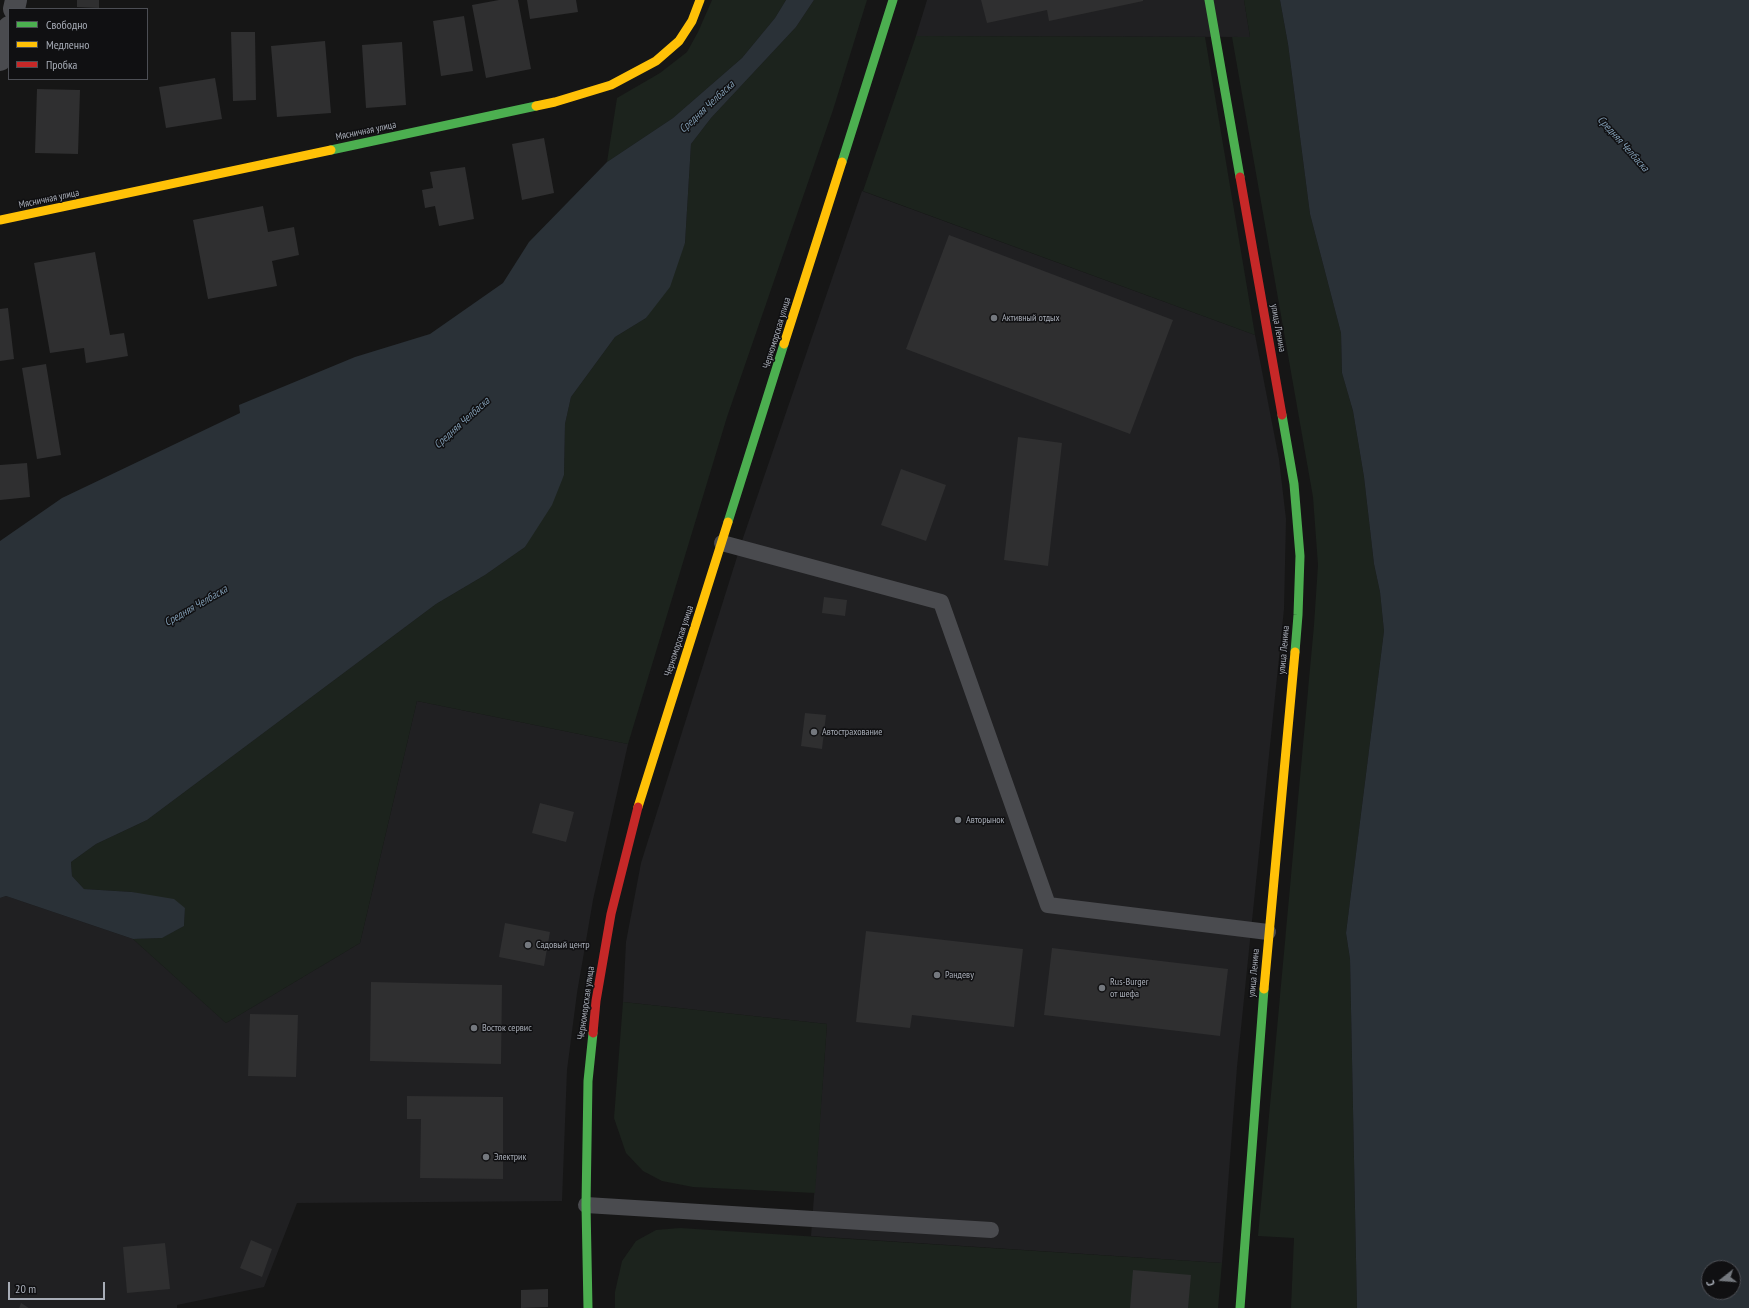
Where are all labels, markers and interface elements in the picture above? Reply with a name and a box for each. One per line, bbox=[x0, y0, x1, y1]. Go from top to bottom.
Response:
legend bbox=[8, 8, 148, 80]
text: Свободно bbox=[46, 17, 88, 32]
text: Медленно bbox=[46, 37, 89, 52]
text: Пробка bbox=[46, 57, 77, 72]
water label: Средняя Челбаска bbox=[677, 78, 737, 136]
water label: Средняя Челбаска bbox=[1594, 113, 1652, 175]
street label: Мясничная улица bbox=[335, 119, 397, 143]
street label: Мясничная улица bbox=[18, 187, 80, 211]
street label: Черноморская улица bbox=[760, 296, 794, 370]
street label: улица Ленина bbox=[1268, 303, 1288, 353]
place label: Активный отдых bbox=[1002, 312, 1060, 324]
marker: Активный отдых bbox=[989, 313, 999, 323]
water label: Средняя Челбаска bbox=[431, 394, 493, 452]
water label: Средняя Челбаска bbox=[162, 583, 230, 629]
street label: Черноморская улица bbox=[662, 604, 696, 678]
street label: улица Ленина bbox=[1276, 625, 1292, 675]
place label: Автострахование bbox=[822, 726, 882, 738]
marker: Автострахование bbox=[809, 727, 819, 737]
place label: Авторынок bbox=[966, 814, 1004, 826]
marker: Авторынок bbox=[953, 815, 963, 825]
place label: Садовый центр bbox=[536, 939, 590, 951]
marker: Садовый центр bbox=[523, 940, 533, 950]
street label: улица Ленина bbox=[1246, 948, 1262, 998]
street label: Черноморская улица bbox=[575, 966, 597, 1040]
place label: Рандеву bbox=[945, 969, 974, 981]
marker: Рандеву bbox=[932, 970, 942, 980]
place label: Rus-Burger от шефа bbox=[1110, 976, 1148, 1000]
marker: Rus-Burger от шефа bbox=[1097, 983, 1107, 993]
place label: Восток сервис bbox=[482, 1022, 532, 1034]
marker: Восток сервис bbox=[469, 1023, 479, 1033]
place label: Электрик bbox=[494, 1151, 526, 1163]
marker: Электрик bbox=[481, 1152, 491, 1162]
north arrow bbox=[1701, 1260, 1741, 1300]
scale bar bbox=[10, 1274, 107, 1300]
text: С bbox=[1703, 1279, 1718, 1288]
text: 20 m bbox=[15, 1281, 36, 1296]

